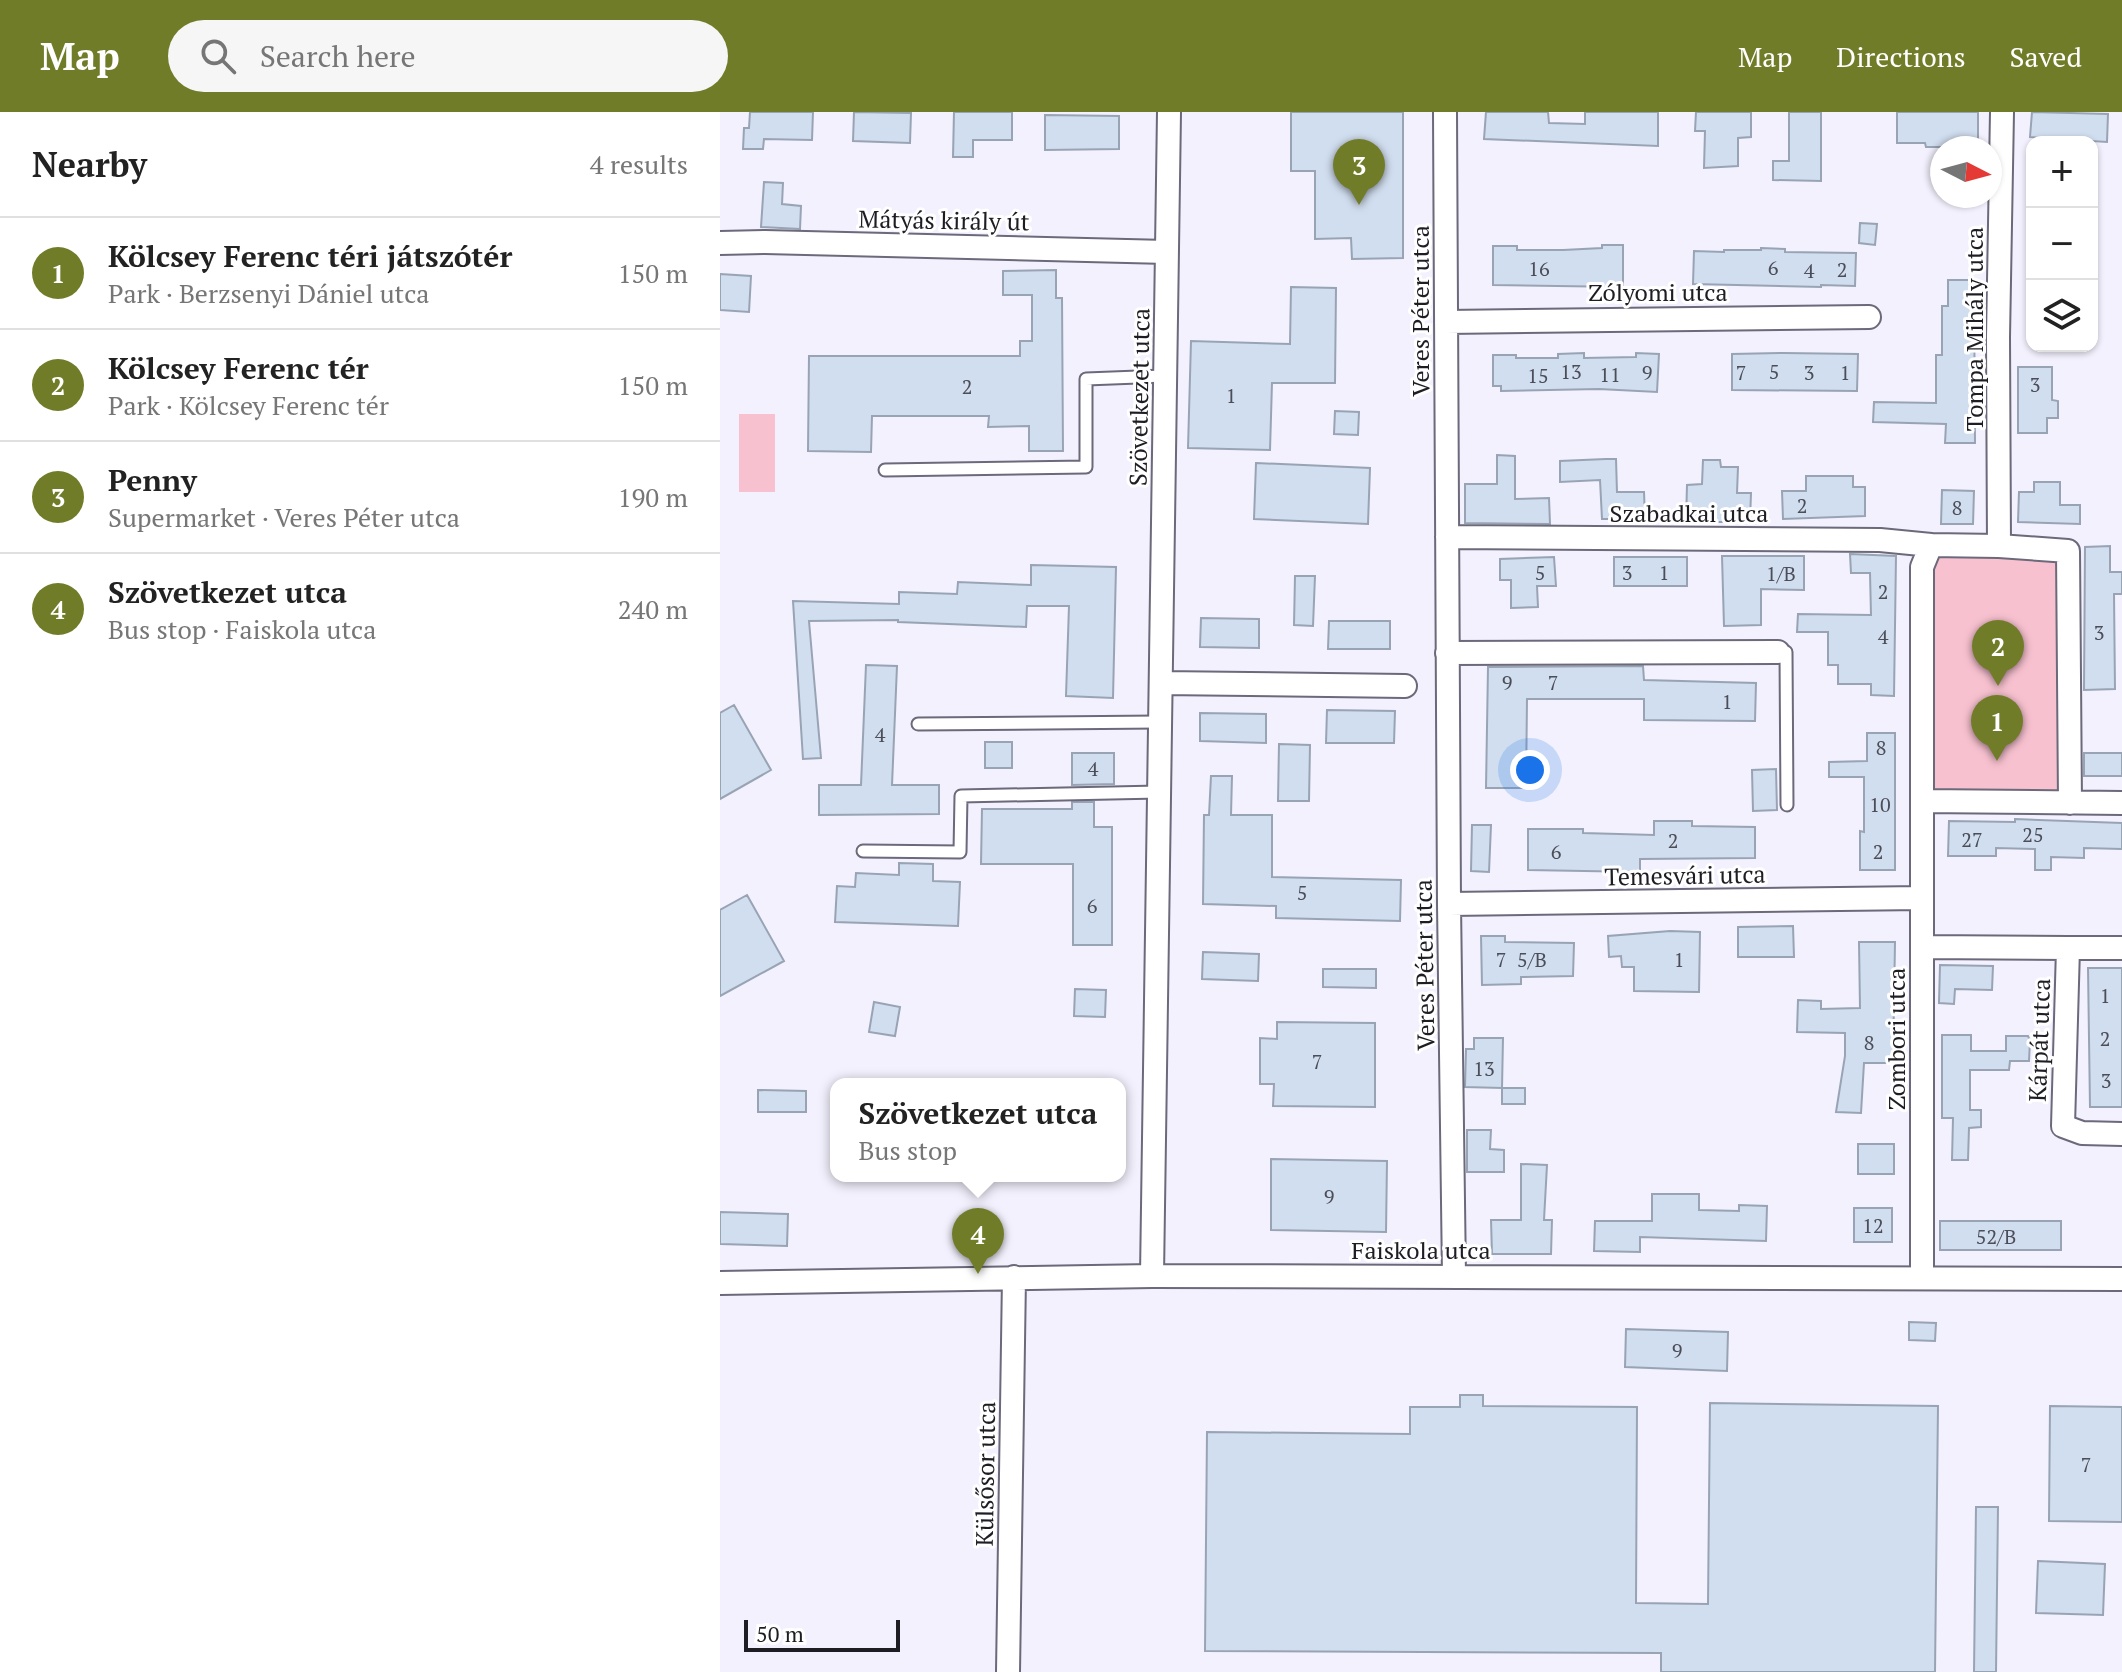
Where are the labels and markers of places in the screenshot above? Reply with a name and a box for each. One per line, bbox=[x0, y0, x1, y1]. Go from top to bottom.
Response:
pin: 3 bbox=[1333, 139, 1385, 205]
pin: 2 bbox=[1972, 620, 2024, 686]
pin: 1 bbox=[1971, 695, 2023, 761]
pin: 4 bbox=[952, 1208, 1004, 1274]

